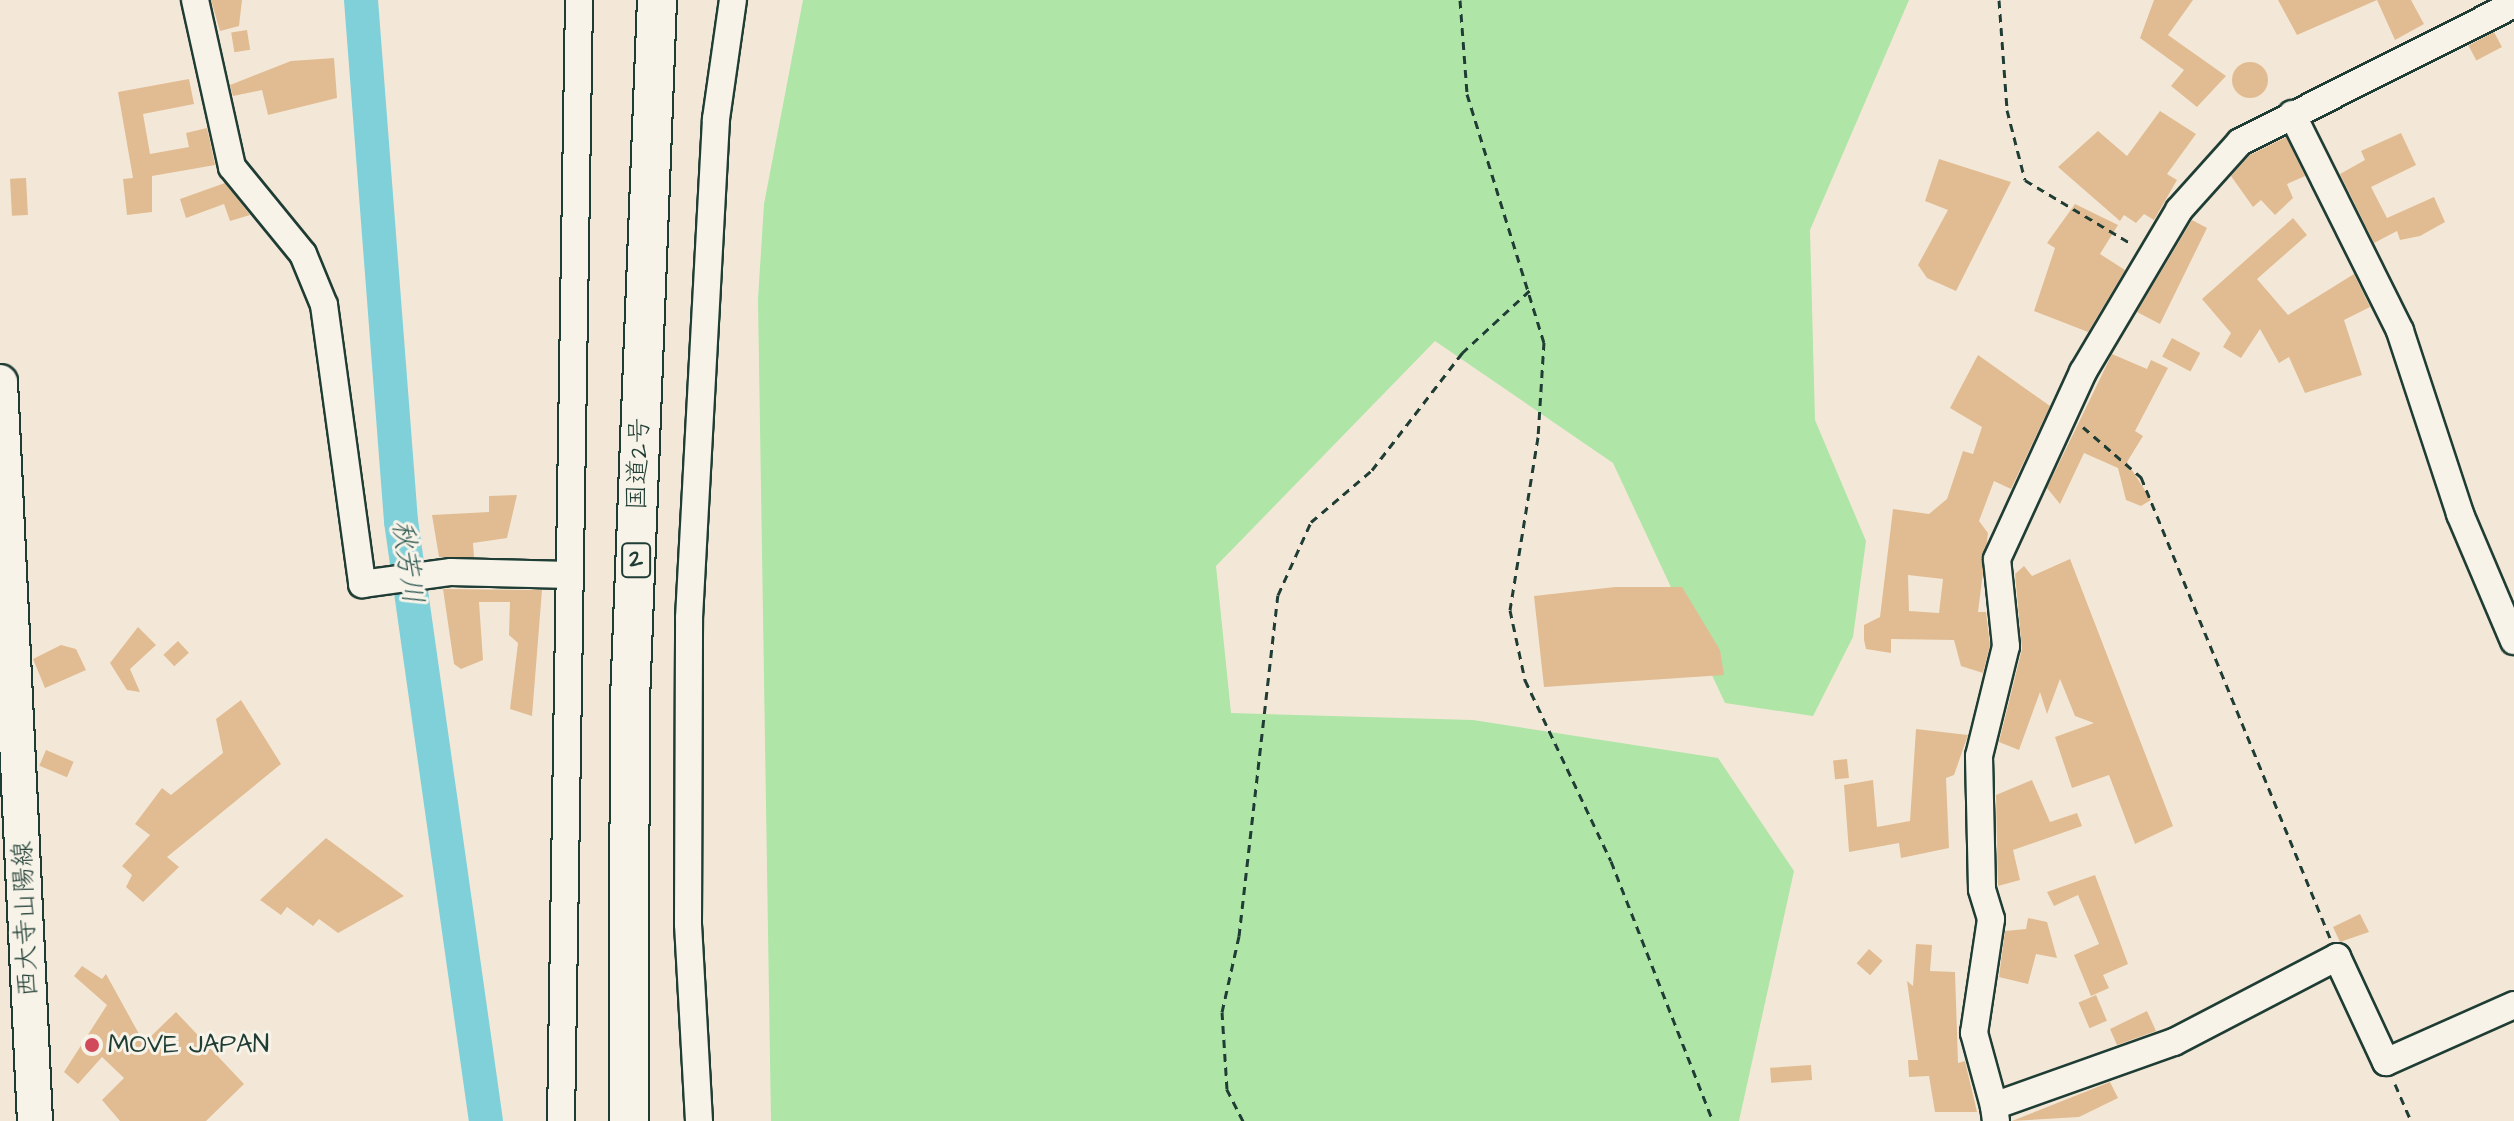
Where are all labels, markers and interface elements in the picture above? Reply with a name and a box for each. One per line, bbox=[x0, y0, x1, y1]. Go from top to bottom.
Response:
street label: 国道2号 bbox=[622, 417, 656, 511]
water label: 秋芳川 bbox=[385, 518, 429, 606]
road number: 2 bbox=[620, 540, 652, 580]
street label: 西大寺山陽線 bbox=[8, 841, 44, 997]
place label: MOVE JAPAN bbox=[108, 1029, 269, 1061]
marker: MOVE JAPAN bbox=[83, 1036, 101, 1054]

